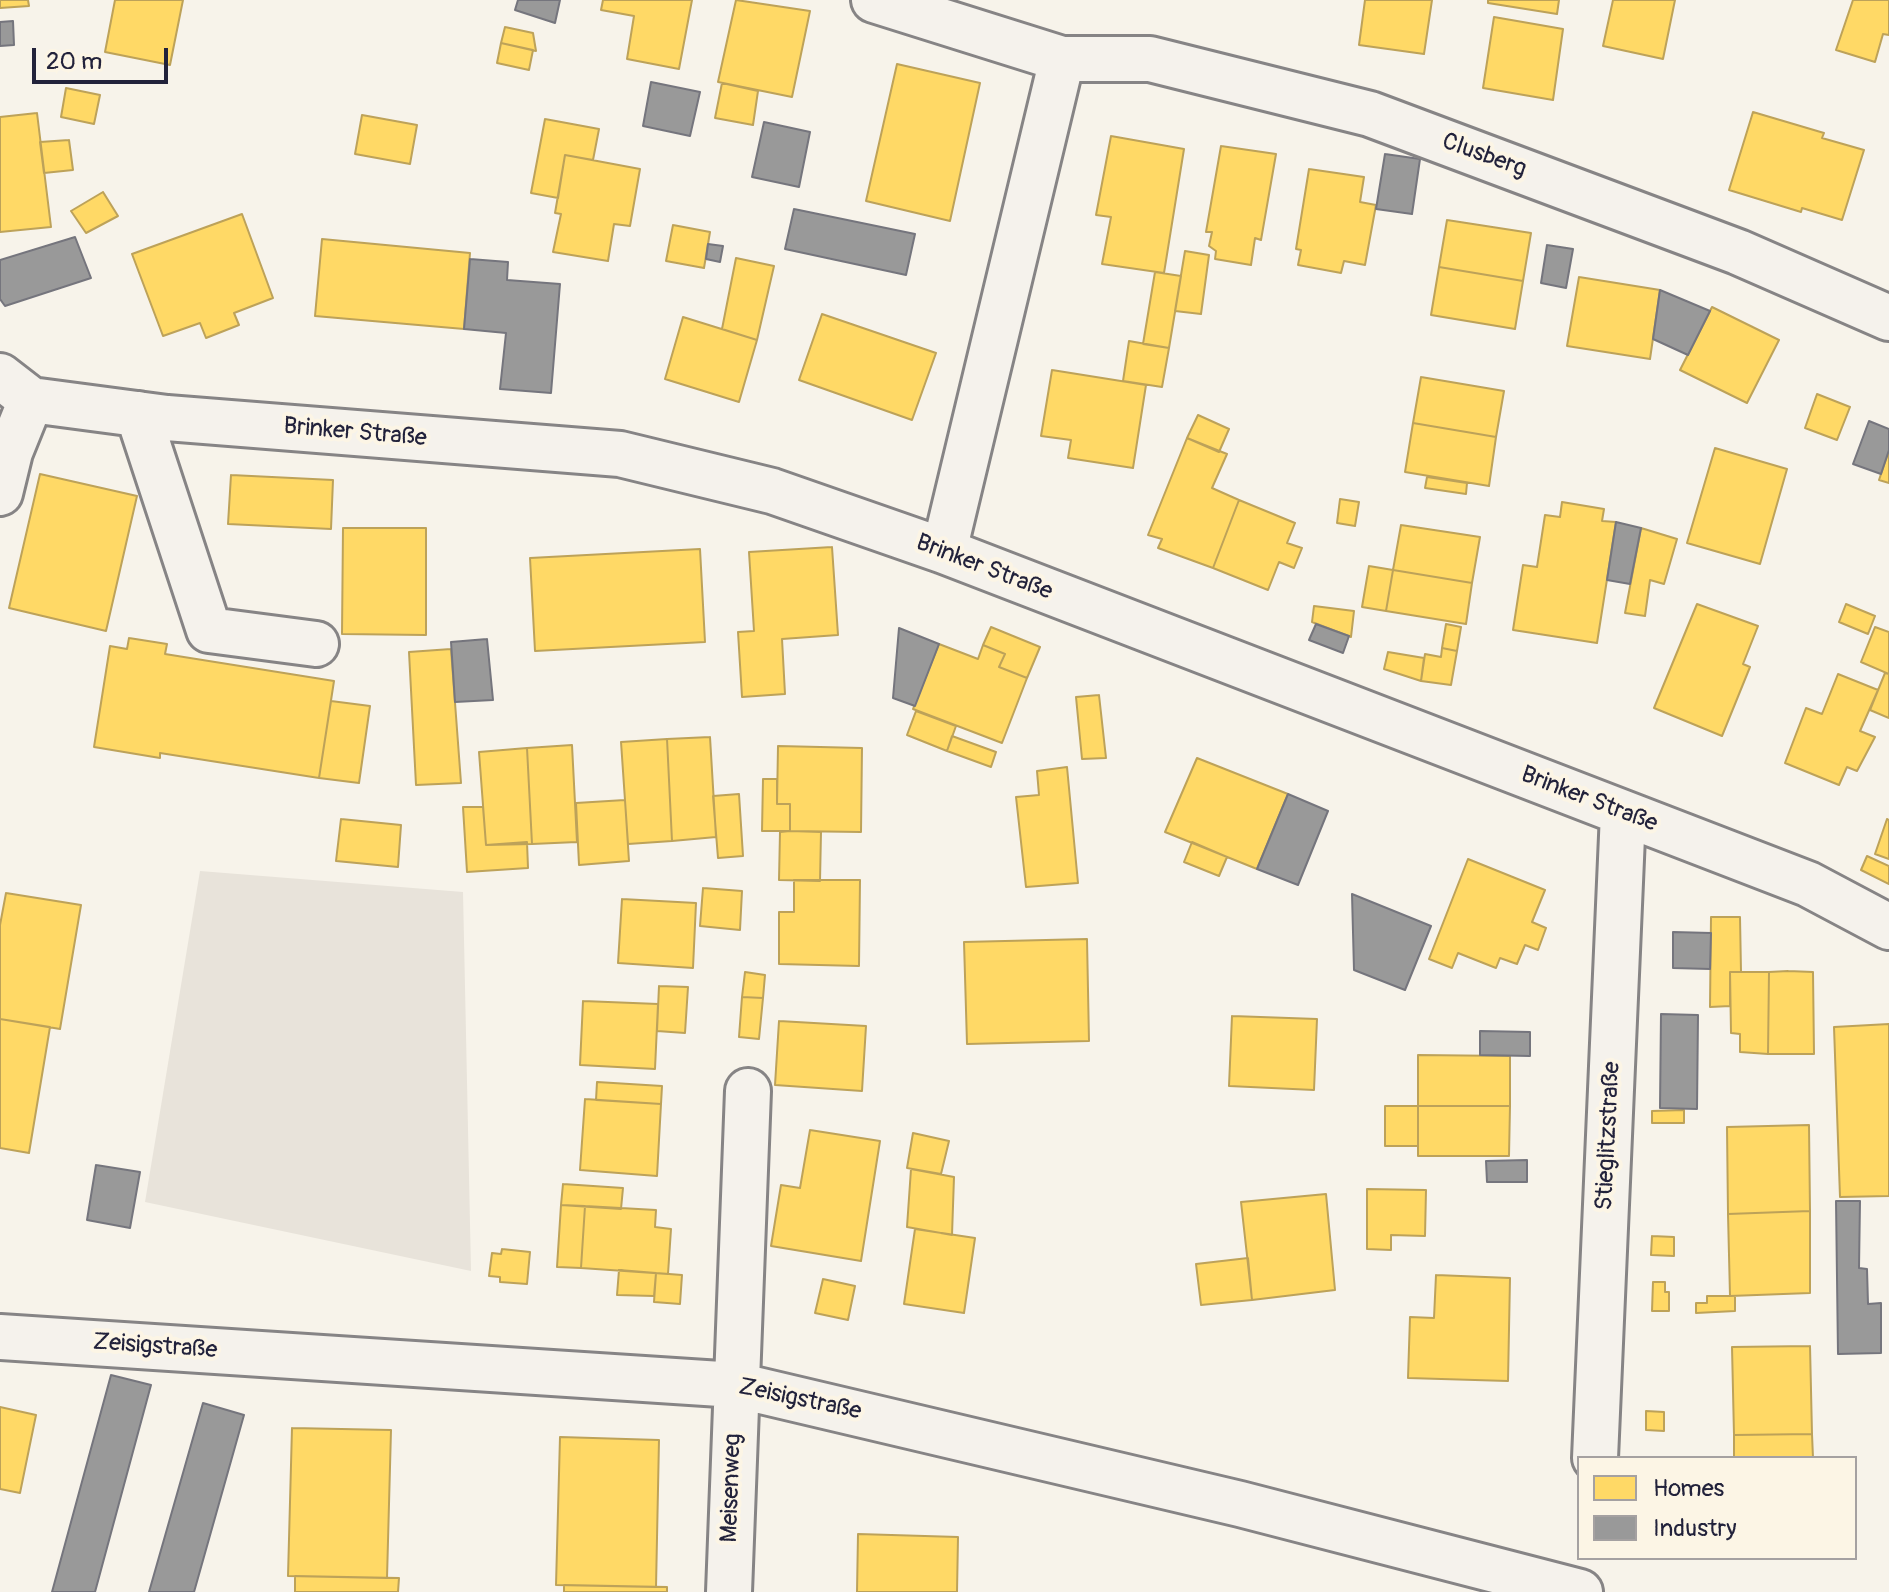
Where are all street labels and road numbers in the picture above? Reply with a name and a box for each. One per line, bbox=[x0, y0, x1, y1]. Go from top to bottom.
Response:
street label: Clusberg bbox=[1438, 127, 1530, 185]
street label: Brinker Straße bbox=[282, 412, 428, 454]
street label: Brinker Straße bbox=[912, 529, 1056, 607]
street label: Brinker Straße bbox=[1517, 761, 1661, 839]
street label: Stieglitzstraße bbox=[1591, 1061, 1627, 1211]
street label: Zeisigstraße bbox=[92, 1328, 218, 1366]
street label: Zeisigstraße bbox=[736, 1373, 864, 1427]
street label: Meisenweg bbox=[716, 1433, 748, 1543]

